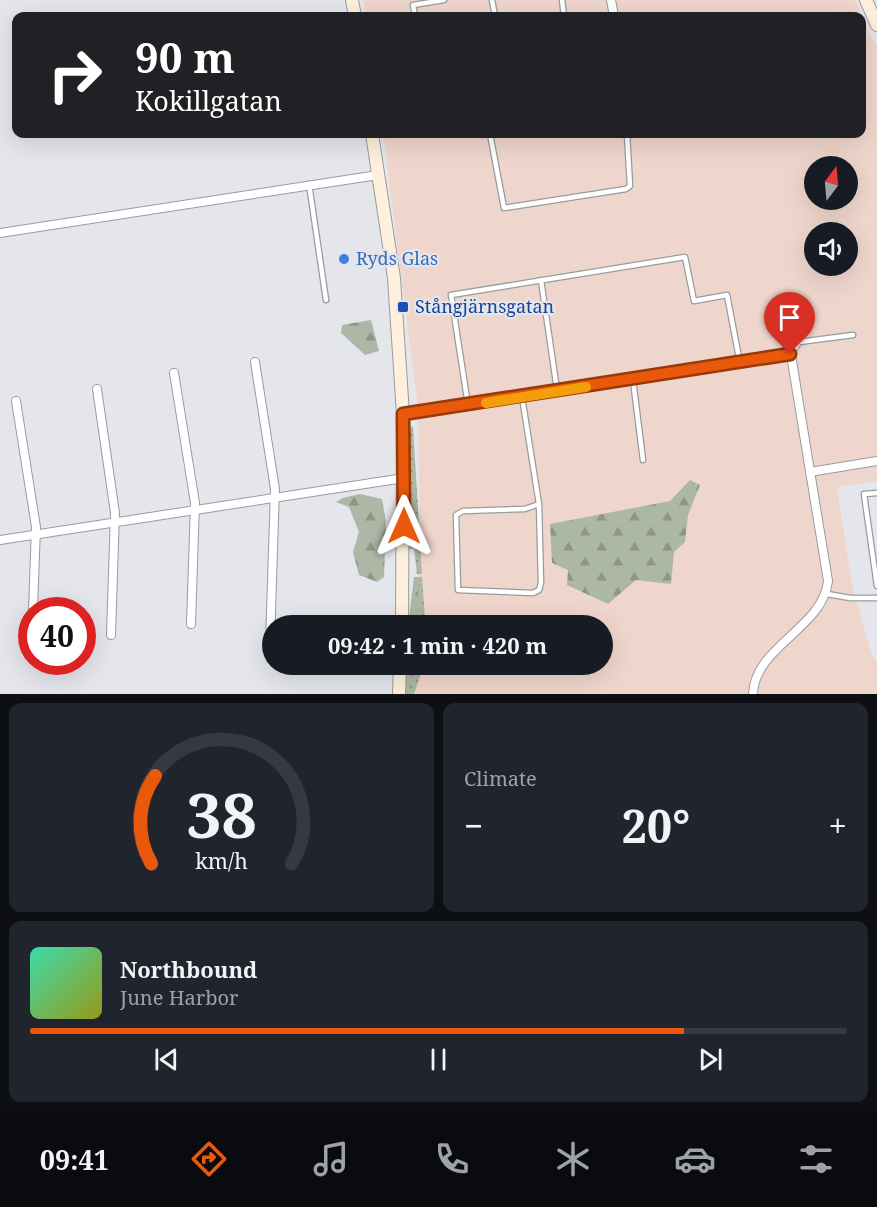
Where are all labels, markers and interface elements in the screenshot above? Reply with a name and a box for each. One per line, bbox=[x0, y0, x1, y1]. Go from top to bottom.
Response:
text: 90 m bbox=[135, 28, 235, 85]
icon: right bbox=[36, 36, 114, 114]
text: Kokillgatan bbox=[135, 82, 282, 119]
north arrow bbox=[804, 156, 858, 210]
map controls bbox=[804, 156, 858, 276]
button: sound bbox=[804, 222, 858, 276]
place label: Ryds Glas bbox=[356, 246, 438, 270]
marker: Ryds Glas bbox=[337, 252, 351, 266]
pin bbox=[764, 292, 815, 354]
place label: Stångjärnsgatan bbox=[415, 294, 555, 318]
marker: Stångjärnsgatan bbox=[396, 300, 410, 314]
icon: arrive bbox=[773, 301, 806, 334]
position arrow bbox=[372, 494, 436, 558]
speed limit sign: 40 bbox=[18, 597, 96, 675]
text: 09:42 · 1 min · 420 m bbox=[328, 630, 547, 660]
text: Climate bbox=[464, 765, 537, 792]
text: 38 bbox=[186, 771, 257, 856]
text: 20° bbox=[621, 795, 690, 856]
text: − bbox=[464, 803, 483, 848]
text: + bbox=[829, 803, 847, 848]
text: km/h bbox=[195, 847, 248, 876]
text: Northbound bbox=[120, 954, 257, 984]
text: June Harbor bbox=[120, 984, 238, 1011]
icon: previous bbox=[150, 1043, 183, 1076]
icon: pause bbox=[422, 1043, 455, 1076]
icon: next bbox=[694, 1043, 727, 1076]
icon: directions bbox=[188, 1138, 230, 1180]
icon: music bbox=[310, 1138, 352, 1180]
icon: phone bbox=[431, 1138, 473, 1180]
icon: climate bbox=[552, 1138, 594, 1180]
icon: car bbox=[674, 1138, 716, 1180]
icon: filters bbox=[795, 1138, 837, 1180]
text: 09:41 bbox=[40, 1141, 109, 1178]

